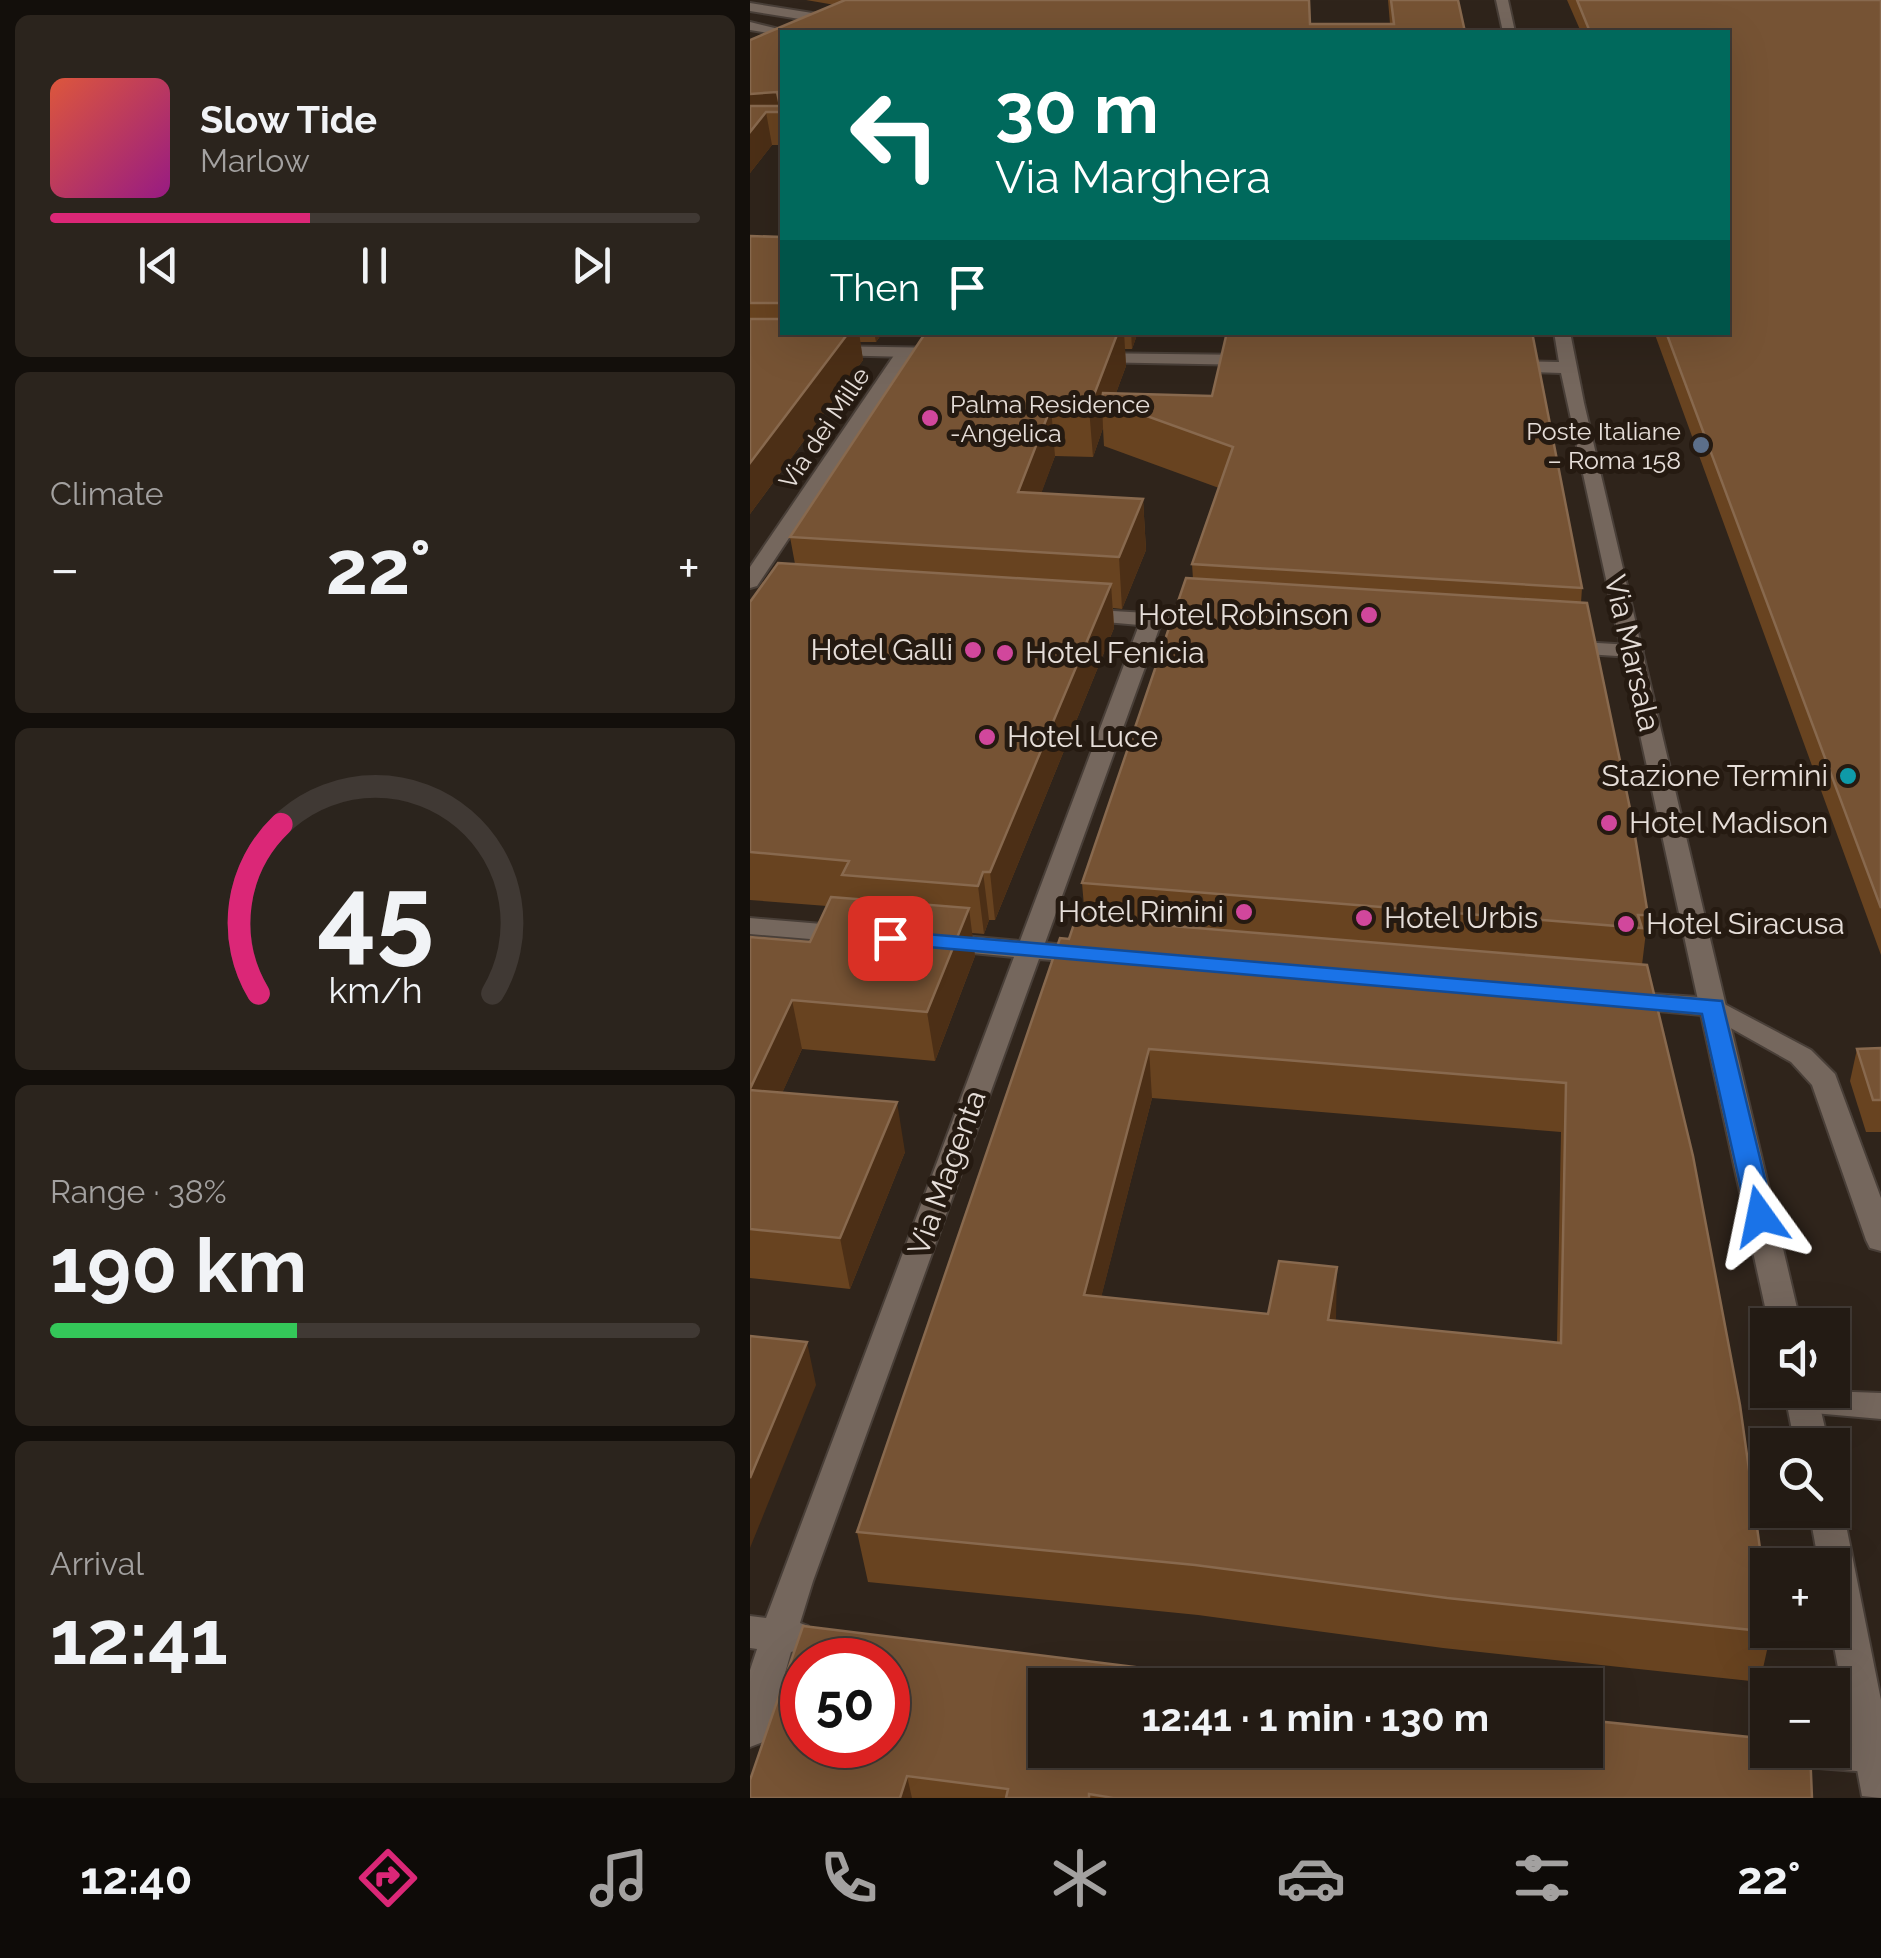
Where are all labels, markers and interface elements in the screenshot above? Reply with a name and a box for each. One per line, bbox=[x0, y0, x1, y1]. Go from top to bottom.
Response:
text: 30 m bbox=[995, 67, 1159, 149]
icon: left bbox=[830, 70, 960, 200]
text: Slow Tide bbox=[200, 97, 377, 142]
text: Marlow bbox=[200, 142, 310, 179]
text: Via Marghera bbox=[995, 151, 1271, 204]
icon: previous bbox=[131, 238, 186, 293]
icon: pause bbox=[347, 238, 402, 293]
icon: next bbox=[564, 238, 619, 293]
icon: arrive bbox=[940, 260, 995, 315]
text: Then bbox=[830, 265, 920, 310]
street label: Via dei Mille bbox=[772, 362, 876, 494]
place label: Palma Residence -Angelica bbox=[950, 389, 1150, 448]
marker: Palma Residence -Angelica bbox=[919, 407, 941, 429]
place label: Poste Italiane – Roma 158 bbox=[1526, 416, 1681, 475]
marker: Poste Italiane – Roma 158 bbox=[1690, 434, 1712, 456]
text: Climate bbox=[50, 475, 164, 512]
text: 22° bbox=[326, 523, 431, 612]
text: − bbox=[50, 536, 80, 601]
text: + bbox=[677, 536, 700, 601]
street label: Via Marsala bbox=[1598, 571, 1667, 734]
place label: Hotel Robinson bbox=[1138, 597, 1349, 632]
marker: Hotel Robinson bbox=[1358, 604, 1380, 626]
place label: Hotel Galli bbox=[811, 632, 953, 667]
place label: Hotel Fenicia bbox=[1025, 635, 1205, 670]
marker: Hotel Galli bbox=[962, 639, 984, 661]
marker: Hotel Fenicia bbox=[994, 642, 1016, 664]
place label: Hotel Luce bbox=[1007, 719, 1158, 754]
marker: Hotel Luce bbox=[976, 726, 998, 748]
place label: Stazione Termini bbox=[1601, 758, 1828, 793]
marker: Stazione Termini bbox=[1837, 765, 1859, 787]
place label: Hotel Madison bbox=[1629, 805, 1828, 840]
marker: Hotel Madison bbox=[1598, 812, 1620, 834]
text: 45 bbox=[316, 853, 434, 975]
place label: Hotel Rimini bbox=[1058, 894, 1224, 929]
pin bbox=[848, 896, 933, 981]
place label: Hotel Urbis bbox=[1384, 900, 1538, 935]
marker: Hotel Rimini bbox=[1233, 901, 1255, 923]
place label: Hotel Siracusa bbox=[1646, 906, 1845, 941]
marker: Hotel Urbis bbox=[1353, 907, 1375, 929]
icon: arrive bbox=[863, 911, 918, 966]
marker: Hotel Siracusa bbox=[1615, 913, 1637, 935]
text: km/h bbox=[328, 969, 422, 1011]
street label: Via Magenta bbox=[900, 1085, 993, 1260]
position arrow bbox=[1708, 1164, 1812, 1268]
text: Range · 38% bbox=[50, 1173, 227, 1210]
text: 190 km bbox=[50, 1221, 307, 1310]
map controls bbox=[1750, 1308, 1850, 1768]
button: sound bbox=[1750, 1308, 1850, 1408]
button: search bbox=[1750, 1428, 1850, 1528]
text: Arrival bbox=[50, 1545, 144, 1582]
button: + bbox=[1750, 1548, 1850, 1648]
text: 12:41 bbox=[50, 1593, 228, 1682]
speed limit sign: 50 bbox=[780, 1638, 910, 1768]
button: − bbox=[1750, 1668, 1850, 1768]
text: 12:41 · 1 min · 130 m bbox=[1142, 1695, 1489, 1740]
icon: directions bbox=[353, 1843, 423, 1913]
icon: music bbox=[584, 1843, 654, 1913]
icon: phone bbox=[814, 1843, 884, 1913]
icon: climate bbox=[1045, 1843, 1115, 1913]
icon: car bbox=[1276, 1843, 1346, 1913]
icon: filters bbox=[1507, 1843, 1577, 1913]
text: 12:40 bbox=[80, 1852, 192, 1905]
text: 22° bbox=[1737, 1852, 1801, 1905]

